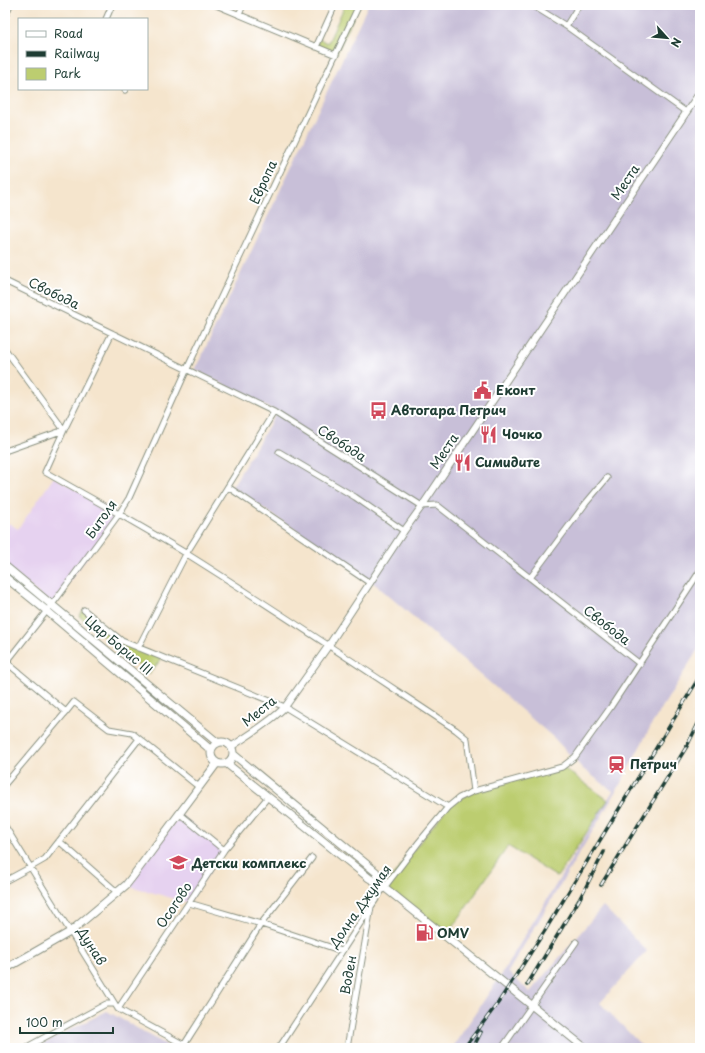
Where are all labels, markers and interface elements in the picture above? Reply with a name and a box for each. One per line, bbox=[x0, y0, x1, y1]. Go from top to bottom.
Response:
legend bbox=[18, 18, 148, 90]
north arrow bbox=[647, 18, 687, 58]
text: Road bbox=[54, 24, 83, 42]
text: N bbox=[667, 35, 686, 51]
text: Railway bbox=[54, 44, 100, 62]
text: Park bbox=[54, 64, 81, 82]
street label: Европа bbox=[244, 157, 281, 207]
street label: Места bbox=[606, 160, 644, 203]
street label: Свобода bbox=[25, 272, 84, 314]
public building icon: Еконт bbox=[473, 380, 493, 400]
place label: Еконт bbox=[496, 380, 536, 399]
bus stop icon: Автогара Петрич bbox=[368, 400, 388, 420]
place label: Автогара Петрич bbox=[391, 400, 506, 419]
street label: Свобода bbox=[314, 420, 371, 466]
restaurant icon: Чочко bbox=[479, 424, 499, 444]
place label: Чочко bbox=[502, 424, 543, 443]
street label: Места bbox=[425, 429, 463, 472]
restaurant icon: Симидите bbox=[452, 452, 472, 472]
place label: Симидите bbox=[475, 452, 540, 471]
street label: Битоля bbox=[80, 495, 121, 542]
street label: Свобода bbox=[580, 600, 636, 650]
street label: Цар Борис III bbox=[81, 611, 157, 679]
street label: Места bbox=[237, 691, 280, 730]
station icon: Петрич bbox=[607, 754, 627, 774]
place label: Петрич bbox=[630, 754, 677, 773]
school or university icon: Детски комплекс bbox=[169, 853, 189, 873]
place label: Детски комплекс bbox=[191, 853, 306, 872]
street label: Долна Джумая bbox=[323, 860, 395, 952]
street label: Осогово bbox=[151, 878, 196, 932]
street label: Дунав bbox=[73, 922, 111, 968]
fuel station icon: OMV bbox=[414, 923, 434, 943]
place label: OMV bbox=[437, 923, 470, 942]
street label: Воден bbox=[335, 954, 360, 996]
scale bar bbox=[20, 1009, 113, 1035]
text: 100 m bbox=[26, 1013, 63, 1031]

